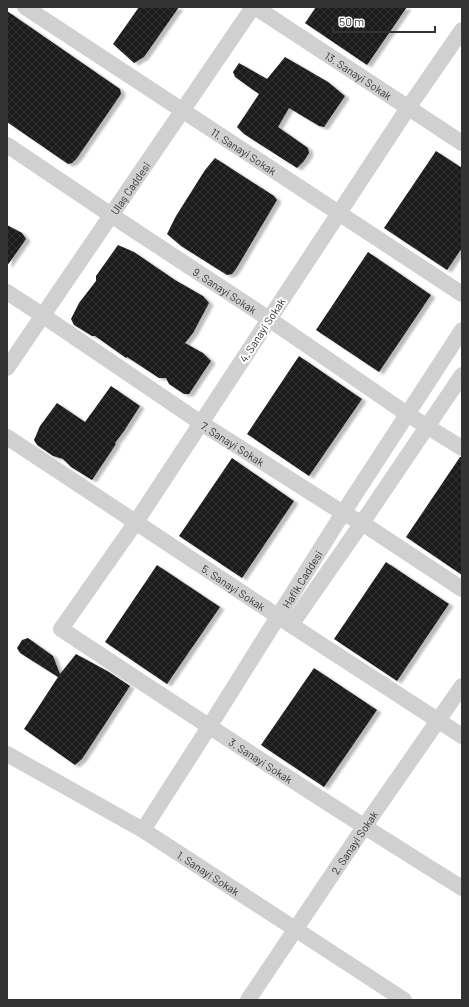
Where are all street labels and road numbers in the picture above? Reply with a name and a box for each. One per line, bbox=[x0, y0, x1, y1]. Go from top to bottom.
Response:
street label: 13. Sanayi Sokak bbox=[323, 48, 395, 102]
street label: 11. Sanayi Sokak bbox=[209, 125, 280, 177]
street label: Ulaş Caddesi bbox=[107, 159, 152, 217]
street label: 9. Sanayi Sokak bbox=[191, 264, 260, 316]
street label: 4. Sanayi Sokak bbox=[236, 295, 288, 365]
street label: 7. Sanayi Sokak bbox=[199, 418, 268, 468]
street label: Hafik Caddesi bbox=[279, 548, 325, 610]
street label: 5. Sanayi Sokak bbox=[200, 561, 268, 613]
street label: 3. Sanayi Sokak bbox=[227, 735, 296, 786]
street label: 2. Sanayi Sokak bbox=[328, 808, 380, 876]
street label: 1. Sanayi Sokak bbox=[175, 848, 243, 898]

